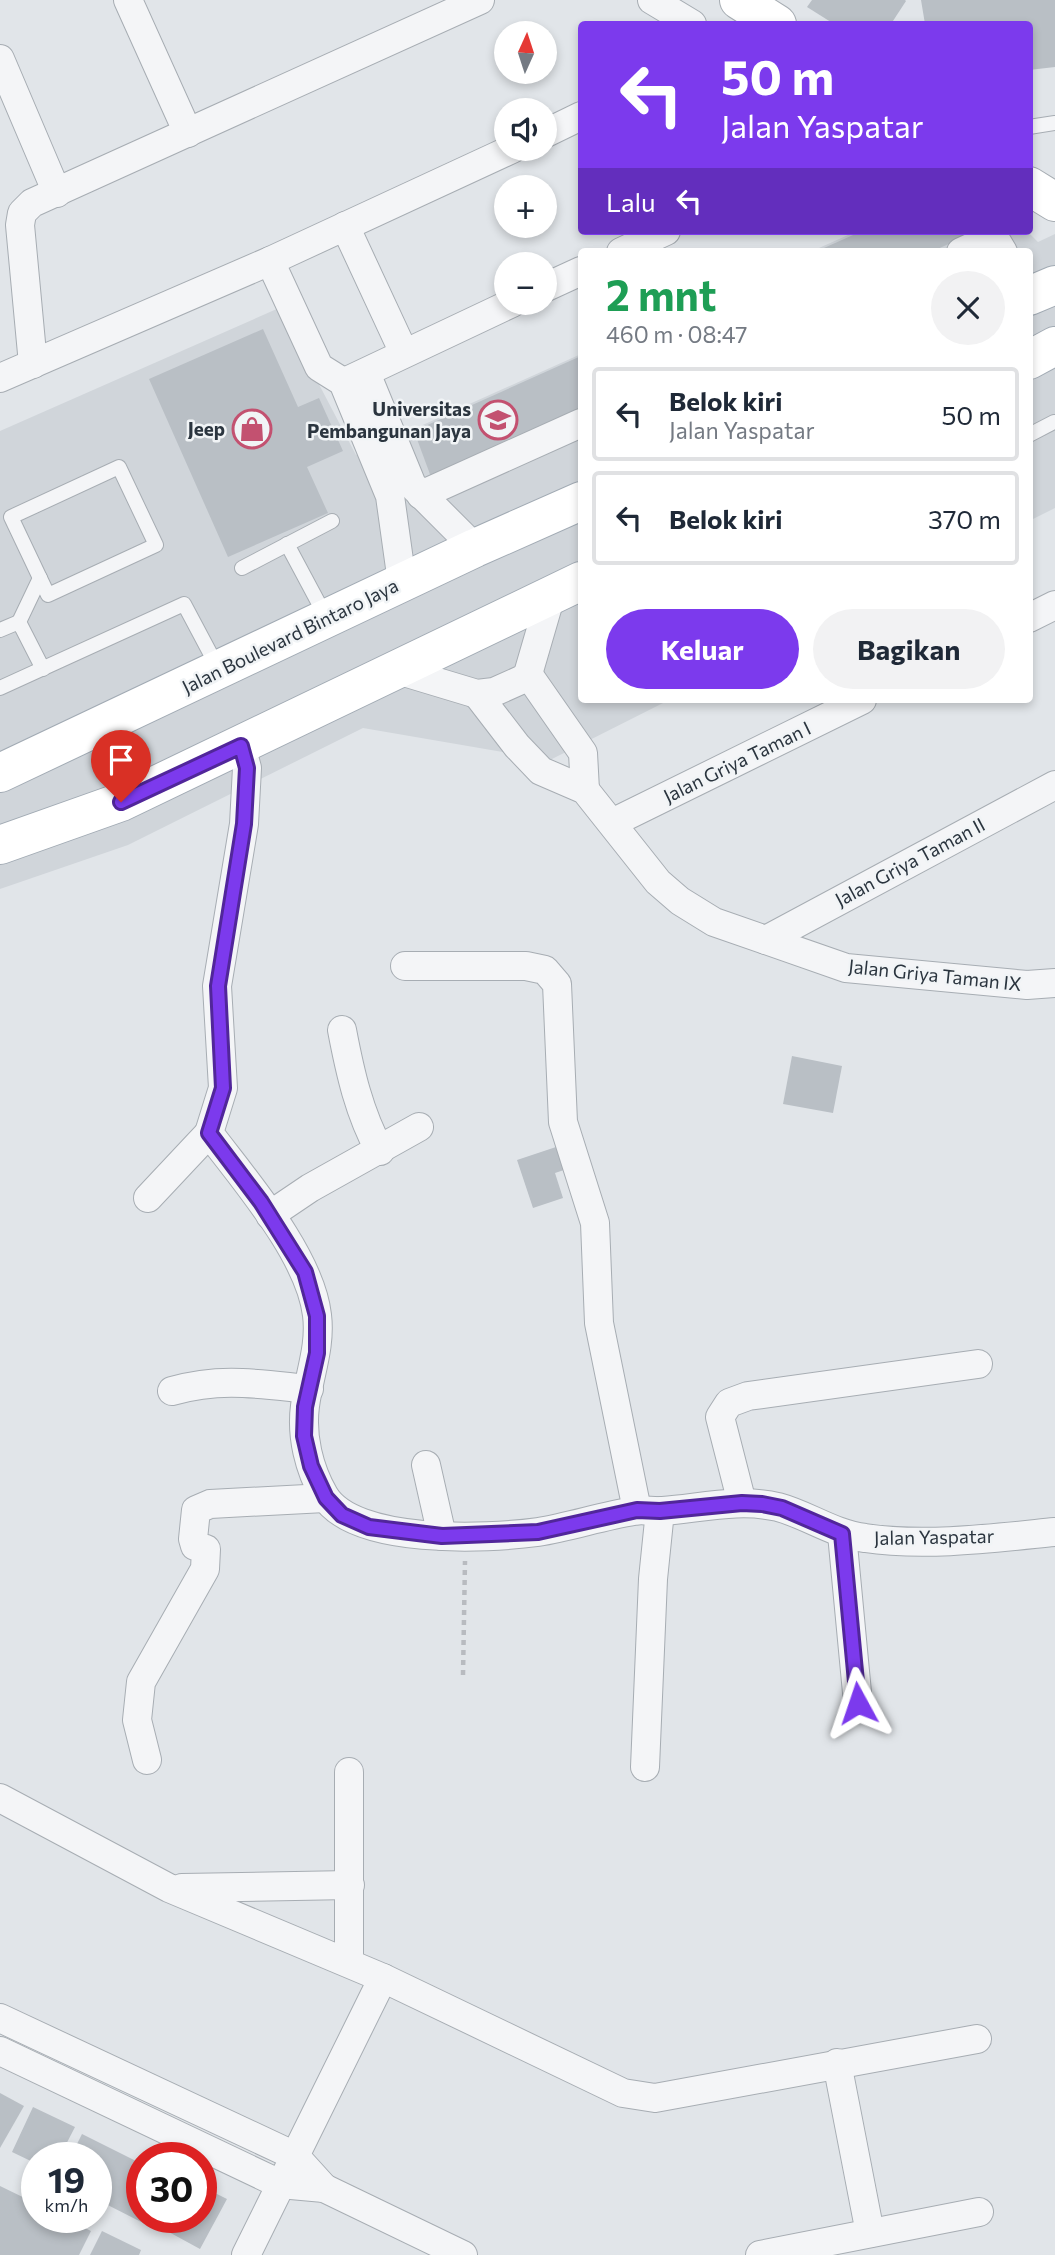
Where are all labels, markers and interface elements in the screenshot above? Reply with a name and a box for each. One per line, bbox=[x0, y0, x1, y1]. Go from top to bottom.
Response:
north arrow bbox=[494, 21, 556, 84]
map controls bbox=[494, 21, 557, 315]
text: 50 m bbox=[721, 45, 834, 105]
icon: left bbox=[606, 49, 697, 140]
button: sound bbox=[494, 98, 557, 161]
text: Jalan Yaspatar bbox=[721, 105, 924, 145]
button: + bbox=[494, 175, 557, 238]
icon: left bbox=[670, 182, 708, 220]
text: Lalu bbox=[606, 186, 656, 217]
button: − bbox=[494, 252, 557, 315]
text: 2 mnt bbox=[606, 268, 717, 320]
button: close bbox=[931, 271, 1005, 345]
text: 460 m · 08:47 bbox=[606, 320, 747, 348]
text: Belok kiri bbox=[669, 385, 783, 416]
icon: left bbox=[610, 395, 648, 433]
place label: Universitas Pembangunan Jaya bbox=[307, 397, 471, 442]
school or university icon: Universitas Pembangunan Jaya bbox=[477, 399, 519, 441]
text: 50 m bbox=[941, 399, 1001, 430]
shop icon: Jeep bbox=[231, 408, 273, 450]
text: Jalan Yaspatar bbox=[669, 416, 815, 444]
place label: Jeep bbox=[188, 417, 225, 440]
icon: left bbox=[610, 499, 648, 537]
text: Belok kiri bbox=[669, 503, 783, 534]
text: 370 m bbox=[928, 503, 1001, 534]
street label: Jalan Boulevard Bintaro Jaya bbox=[178, 573, 402, 698]
button: Keluar bbox=[606, 609, 799, 689]
button: Bagikan bbox=[813, 609, 1005, 689]
street label: Jalan Griya Taman I bbox=[659, 716, 814, 807]
pin bbox=[91, 730, 151, 802]
icon: arrive bbox=[102, 741, 140, 779]
street label: Jalan Griya Taman II bbox=[831, 812, 989, 911]
street label: Jalan Griya Taman IX bbox=[847, 954, 1023, 995]
street label: Jalan Yaspatar bbox=[874, 1524, 995, 1549]
position arrow bbox=[821, 1666, 895, 1740]
speed limit sign: 30 bbox=[126, 2142, 217, 2233]
text: 19 bbox=[48, 2157, 85, 2200]
text: km/h bbox=[45, 2194, 88, 2216]

